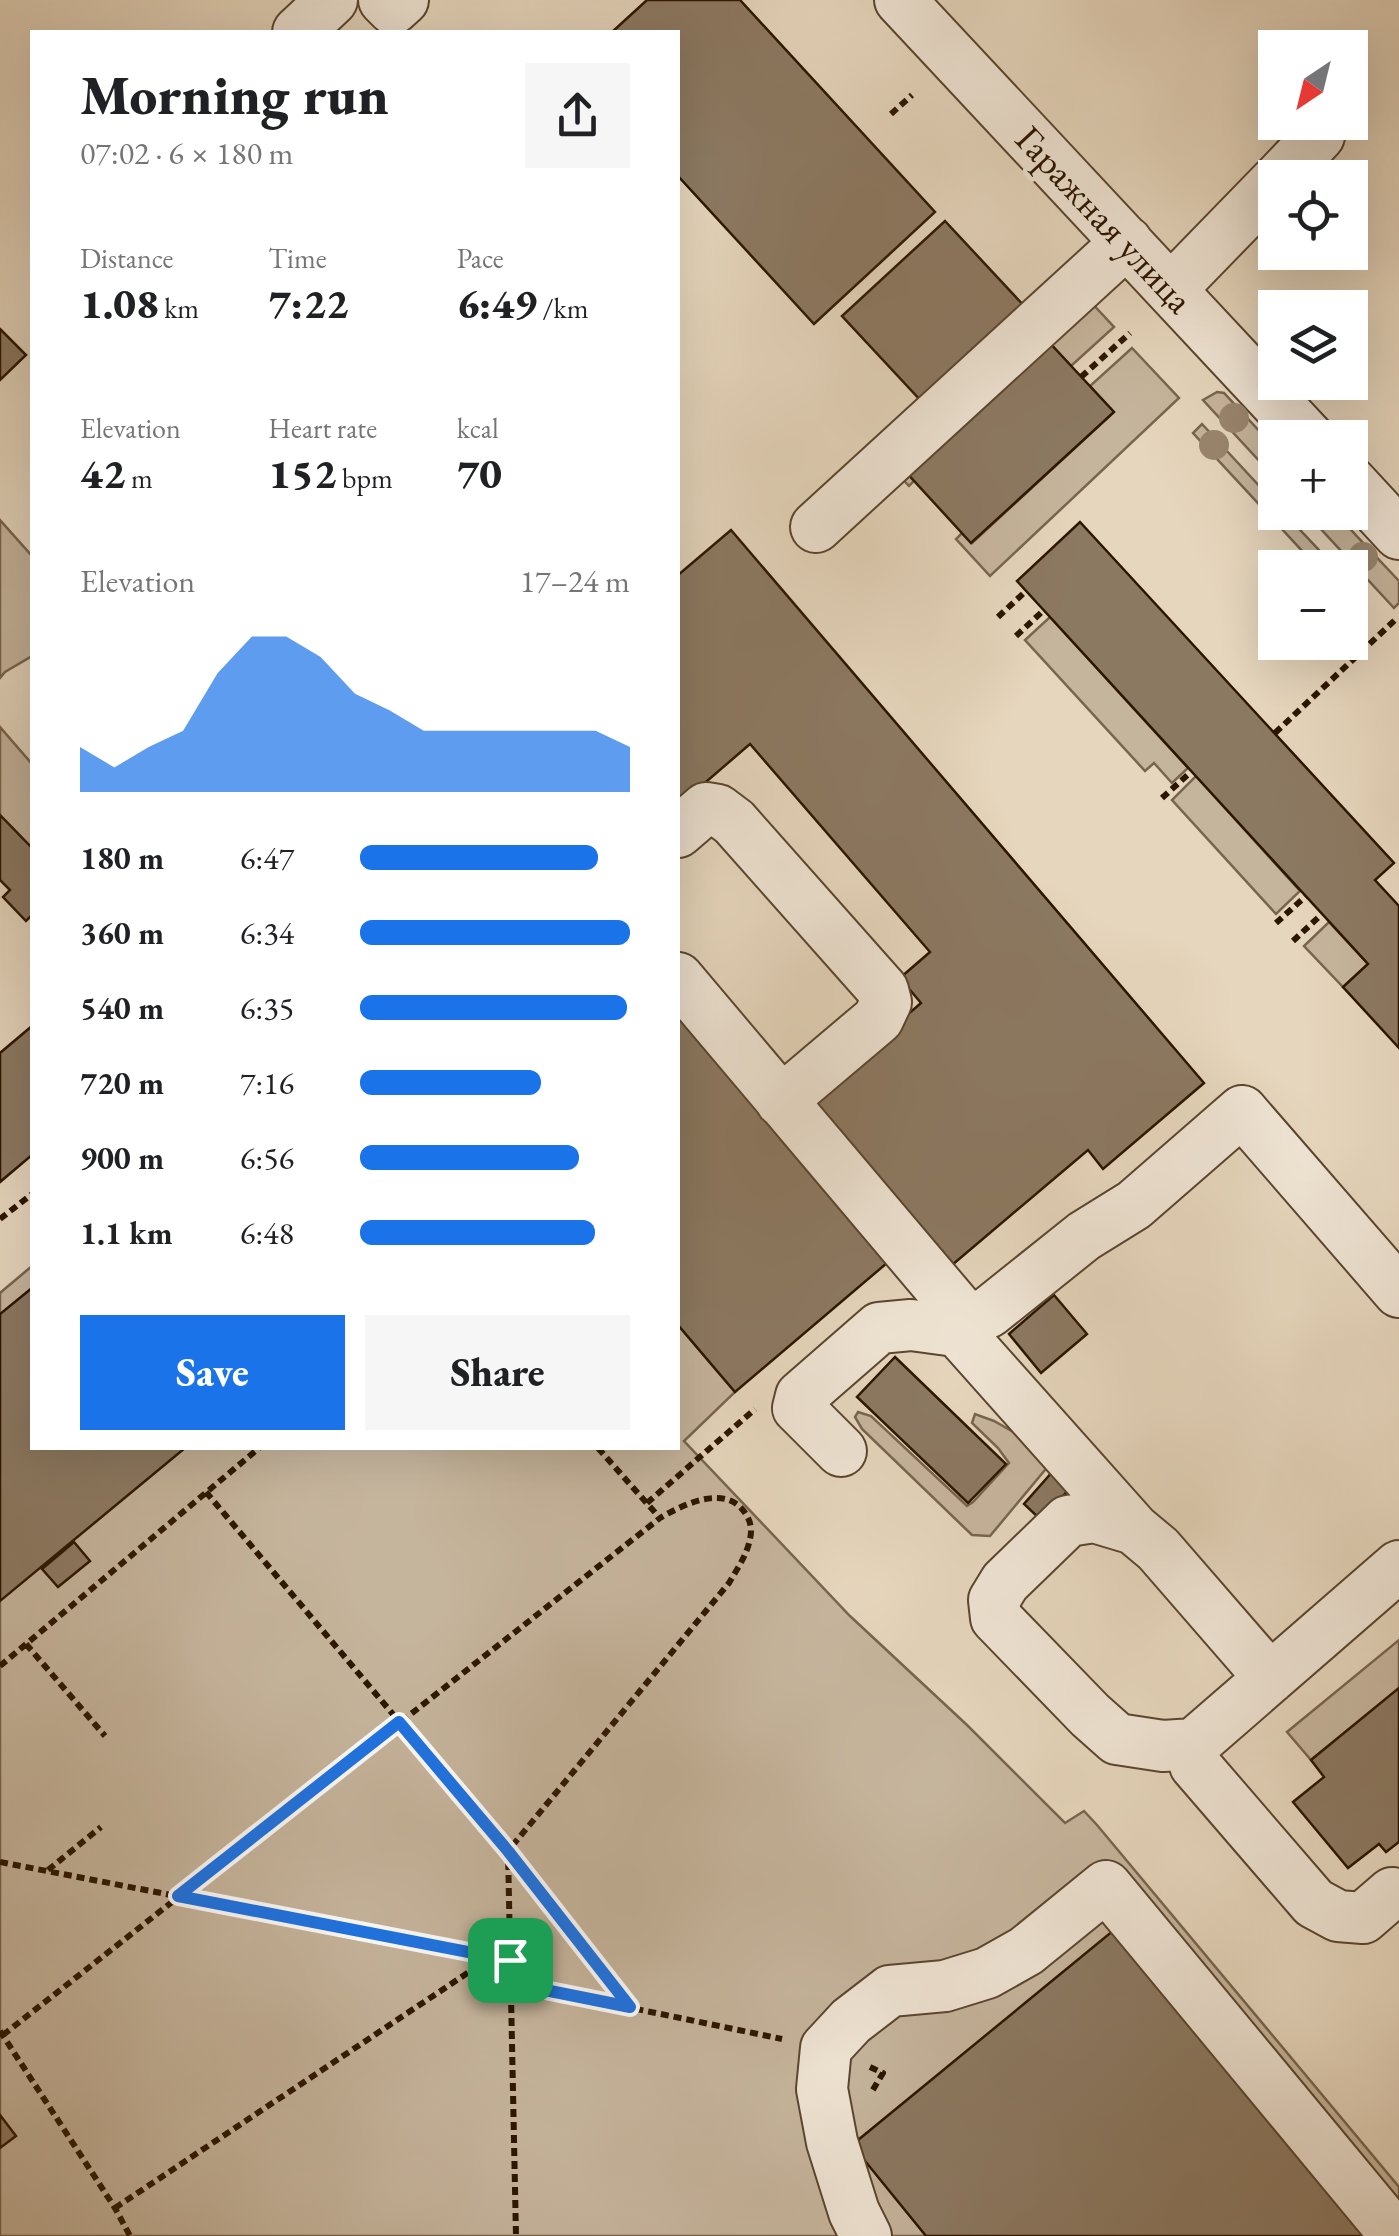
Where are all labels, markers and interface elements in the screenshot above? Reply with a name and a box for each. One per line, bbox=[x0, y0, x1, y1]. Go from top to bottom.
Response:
north arrow bbox=[1258, 30, 1368, 140]
map controls bbox=[1258, 30, 1368, 660]
text: Morning run bbox=[80, 59, 389, 130]
button: share bbox=[525, 63, 630, 168]
street label: Гаражная улица bbox=[1006, 115, 1205, 324]
text: 07:02 · 6 × 180 m bbox=[80, 132, 293, 174]
button: locate bbox=[1258, 160, 1368, 270]
text: Distance bbox=[80, 240, 174, 276]
text: Time bbox=[268, 240, 327, 276]
text: Pace bbox=[457, 240, 504, 276]
text: 1.08 bbox=[80, 276, 159, 331]
text: 7:22 bbox=[268, 276, 349, 331]
text: 6:49 bbox=[457, 276, 537, 331]
text: km bbox=[159, 290, 199, 326]
text: /km bbox=[537, 290, 589, 326]
button: layers bbox=[1258, 290, 1368, 400]
text: Elevation bbox=[80, 410, 181, 446]
text: Heart rate bbox=[268, 410, 377, 446]
text: kcal bbox=[457, 410, 499, 446]
button: + bbox=[1258, 420, 1368, 530]
text: 42 bbox=[80, 446, 125, 501]
text: 152 bbox=[268, 446, 336, 501]
text: 70 bbox=[457, 446, 502, 501]
text: m bbox=[125, 460, 153, 496]
text: bpm bbox=[336, 460, 393, 496]
button: − bbox=[1258, 550, 1368, 660]
text: Elevation bbox=[80, 560, 195, 602]
text: 17–24 m bbox=[520, 560, 630, 602]
text: 180 m bbox=[80, 837, 164, 879]
text: 6:47 bbox=[240, 837, 294, 879]
text: 360 m bbox=[80, 912, 164, 954]
text: 6:34 bbox=[240, 912, 294, 954]
text: 540 m bbox=[80, 987, 164, 1029]
text: 6:35 bbox=[240, 987, 294, 1029]
text: 720 m bbox=[80, 1062, 164, 1104]
text: 7:16 bbox=[240, 1062, 294, 1104]
text: 900 m bbox=[80, 1137, 164, 1179]
text: 6:56 bbox=[240, 1137, 294, 1179]
text: 1.1 km bbox=[80, 1212, 173, 1254]
text: 6:48 bbox=[240, 1212, 294, 1254]
button: Save bbox=[80, 1315, 345, 1430]
button: Share bbox=[365, 1315, 630, 1430]
pin bbox=[468, 1918, 553, 2003]
icon: arrive bbox=[483, 1933, 538, 1988]

